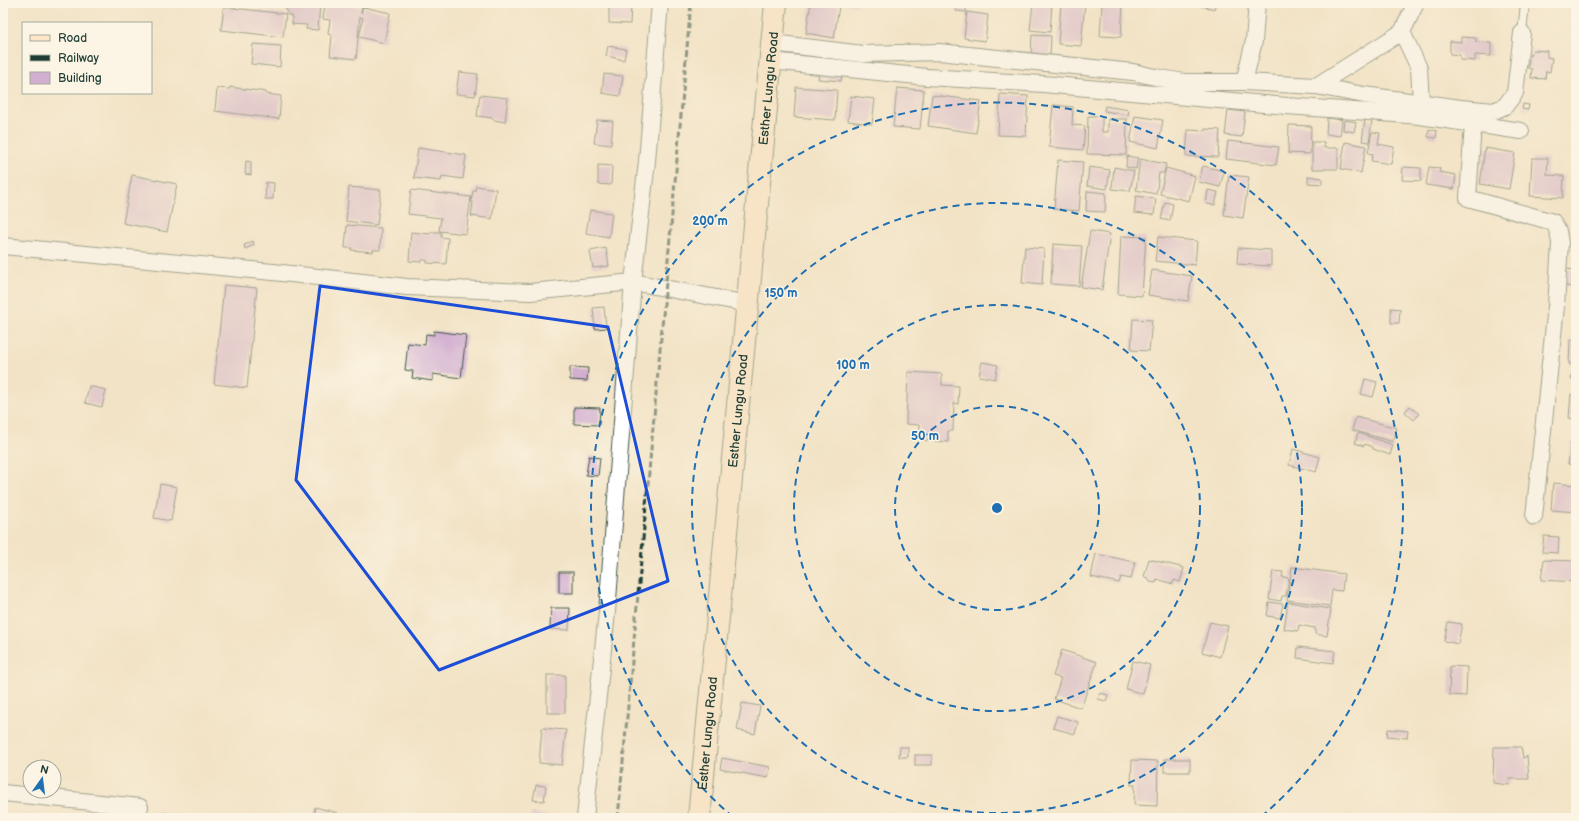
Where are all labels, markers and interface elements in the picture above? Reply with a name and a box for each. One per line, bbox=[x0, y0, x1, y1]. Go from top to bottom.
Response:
legend bbox=[22, 22, 152, 94]
text: Road bbox=[58, 31, 87, 46]
street label: Esther Lungu Road bbox=[756, 31, 782, 146]
text: Railway bbox=[58, 51, 100, 66]
text: Building bbox=[58, 71, 102, 86]
text: 200 m bbox=[692, 214, 728, 229]
text: 150 m bbox=[765, 286, 797, 301]
street label: Esther Lungu Road bbox=[725, 353, 752, 468]
text: 100 m bbox=[836, 358, 870, 373]
text: 50 m bbox=[911, 429, 939, 444]
centre of rings bbox=[990, 501, 1004, 515]
street label: Esther Lungu Road bbox=[695, 676, 721, 791]
north arrow bbox=[22, 759, 62, 799]
text: N bbox=[39, 762, 50, 777]

